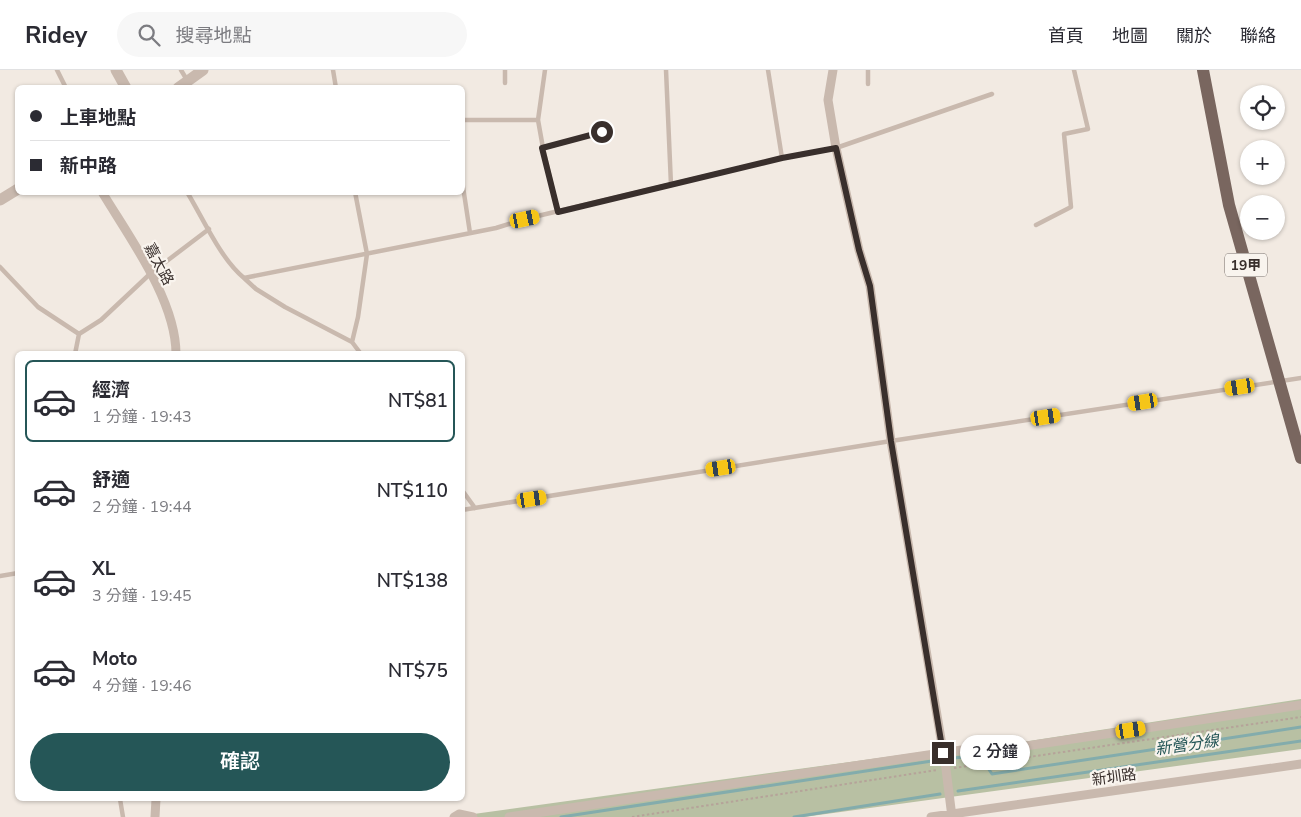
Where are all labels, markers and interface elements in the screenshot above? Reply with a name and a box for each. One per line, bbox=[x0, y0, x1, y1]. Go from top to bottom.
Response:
search box bbox=[117, 12, 467, 57]
text: Ridey bbox=[25, 19, 87, 51]
icon: search bbox=[135, 21, 163, 49]
text: 搜尋地點 bbox=[175, 23, 251, 49]
text: 首頁 bbox=[1048, 24, 1084, 48]
text: 地圖 bbox=[1112, 24, 1148, 48]
text: 關於 bbox=[1176, 24, 1212, 48]
text: 聯絡 bbox=[1240, 24, 1276, 48]
map controls bbox=[1240, 85, 1285, 240]
button: locate bbox=[1240, 85, 1285, 130]
text: 上車地點 bbox=[60, 105, 136, 131]
route start bbox=[591, 121, 613, 143]
button: + bbox=[1240, 140, 1285, 185]
text: 新中路 bbox=[60, 153, 117, 179]
button: − bbox=[1240, 195, 1285, 240]
car bbox=[508, 209, 541, 229]
street label: 嘉太路 bbox=[140, 239, 178, 289]
road number: 19甲 bbox=[1225, 254, 1267, 276]
text: 經濟 bbox=[92, 377, 130, 403]
car bbox=[1224, 377, 1255, 397]
icon: car bbox=[32, 379, 77, 424]
text: NT$81 bbox=[388, 388, 448, 414]
car bbox=[1127, 392, 1158, 412]
text: 1 分鐘 · 19:43 bbox=[92, 406, 192, 428]
car bbox=[1030, 407, 1061, 427]
car bbox=[705, 458, 736, 478]
text: 舒適 bbox=[92, 467, 130, 493]
icon: car bbox=[32, 469, 77, 514]
text: NT$110 bbox=[377, 478, 448, 504]
car bbox=[516, 489, 547, 509]
text: 2 分鐘 · 19:44 bbox=[92, 496, 192, 518]
text: XL bbox=[92, 556, 115, 582]
icon: car bbox=[32, 559, 77, 604]
text: NT$138 bbox=[377, 568, 448, 594]
text: 3 分鐘 · 19:45 bbox=[92, 585, 192, 607]
text: Moto bbox=[92, 646, 138, 672]
icon: car bbox=[32, 649, 77, 694]
text: NT$75 bbox=[388, 658, 448, 684]
text: 4 分鐘 · 19:46 bbox=[92, 675, 192, 697]
car bbox=[1115, 720, 1146, 740]
water label: 新營分線 bbox=[1154, 729, 1222, 760]
button: 確認 bbox=[30, 733, 450, 791]
callout: 2 分鐘 bbox=[960, 736, 1030, 770]
text: 2 分鐘 bbox=[972, 741, 1018, 763]
route end bbox=[932, 742, 954, 764]
street label: 新圳路 bbox=[1090, 764, 1138, 790]

